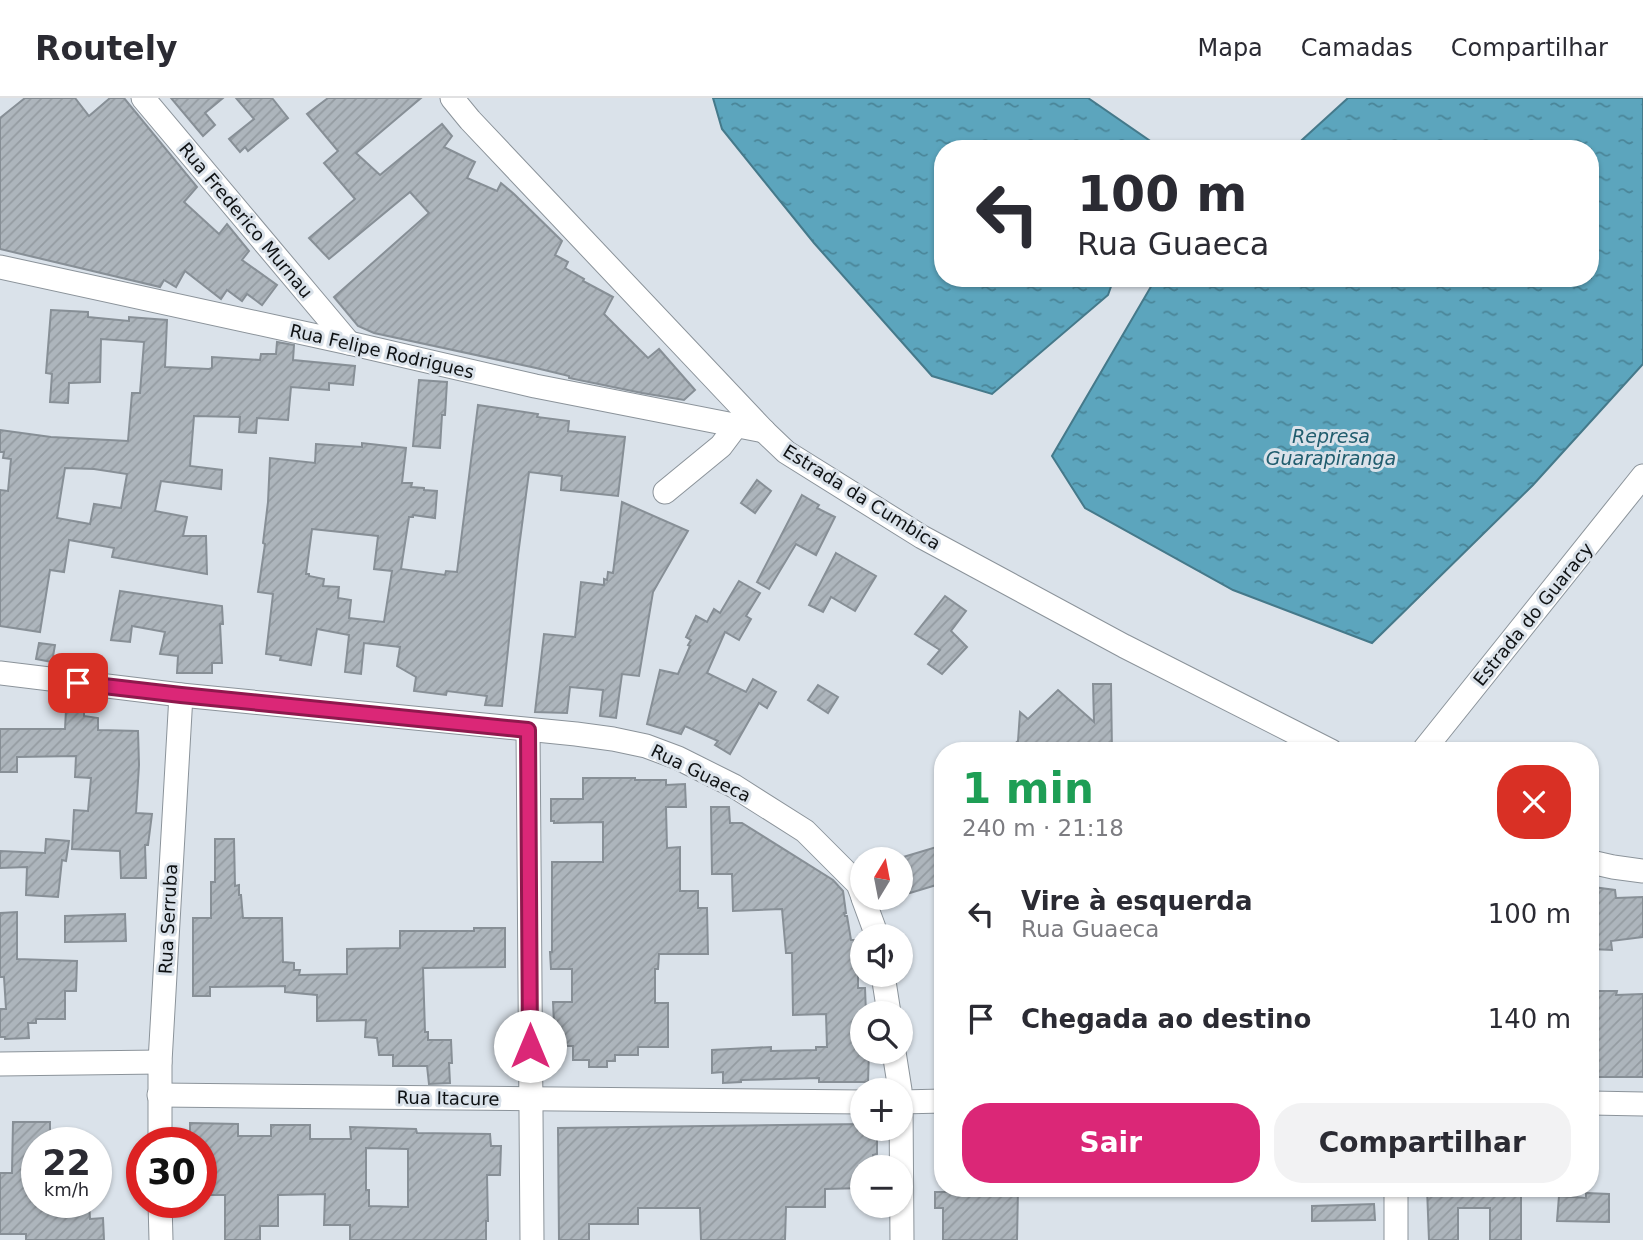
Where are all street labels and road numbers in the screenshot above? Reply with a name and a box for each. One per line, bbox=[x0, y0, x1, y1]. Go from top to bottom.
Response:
street label: Rua Frederico Murnau bbox=[175, 138, 317, 302]
street label: Rua Felipe Rodrigues bbox=[288, 320, 476, 382]
street label: Estrada da Cumbica bbox=[779, 440, 945, 554]
street label: Estrada do Guaracy bbox=[1469, 538, 1597, 690]
street label: Rua Guaeca bbox=[648, 740, 754, 806]
street label: Rua Serruba bbox=[155, 863, 181, 975]
street label: Rua Itacure bbox=[397, 1087, 499, 1109]

